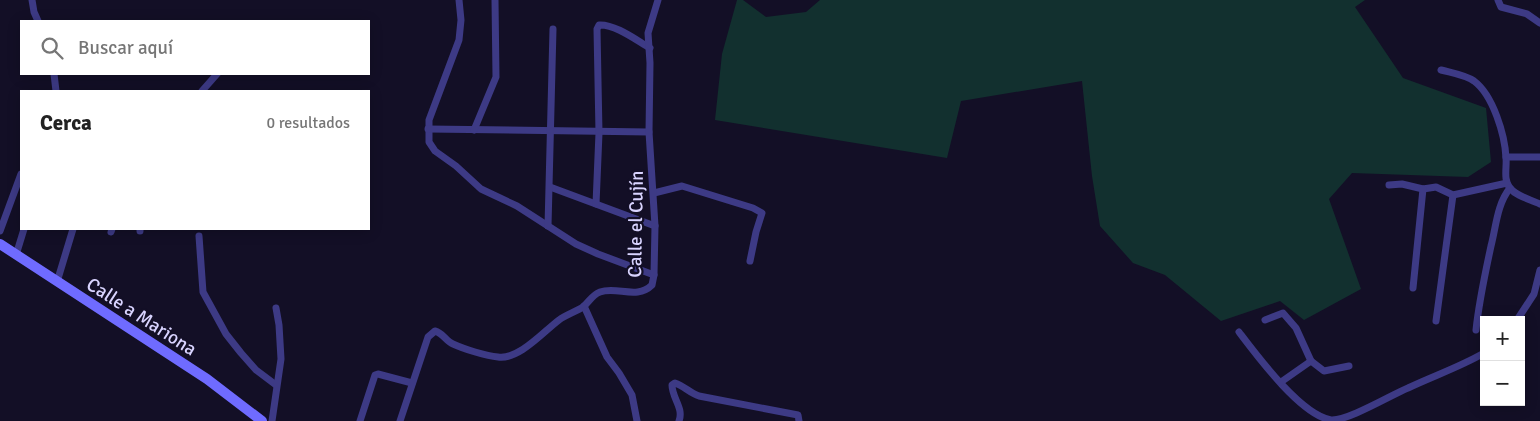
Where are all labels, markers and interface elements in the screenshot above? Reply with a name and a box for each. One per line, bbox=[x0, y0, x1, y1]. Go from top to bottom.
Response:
search box bbox=[20, 20, 370, 75]
icon: search bbox=[38, 34, 66, 62]
text: Buscar aquí bbox=[78, 36, 173, 60]
text: Cerca bbox=[40, 110, 92, 136]
text: 0 resultados bbox=[267, 113, 350, 133]
street label: Calle el Cujín bbox=[623, 170, 649, 278]
street label: Calle a Mariona bbox=[82, 272, 201, 361]
map controls bbox=[1480, 316, 1525, 406]
button: + bbox=[1480, 316, 1525, 361]
button: − bbox=[1480, 361, 1525, 406]

